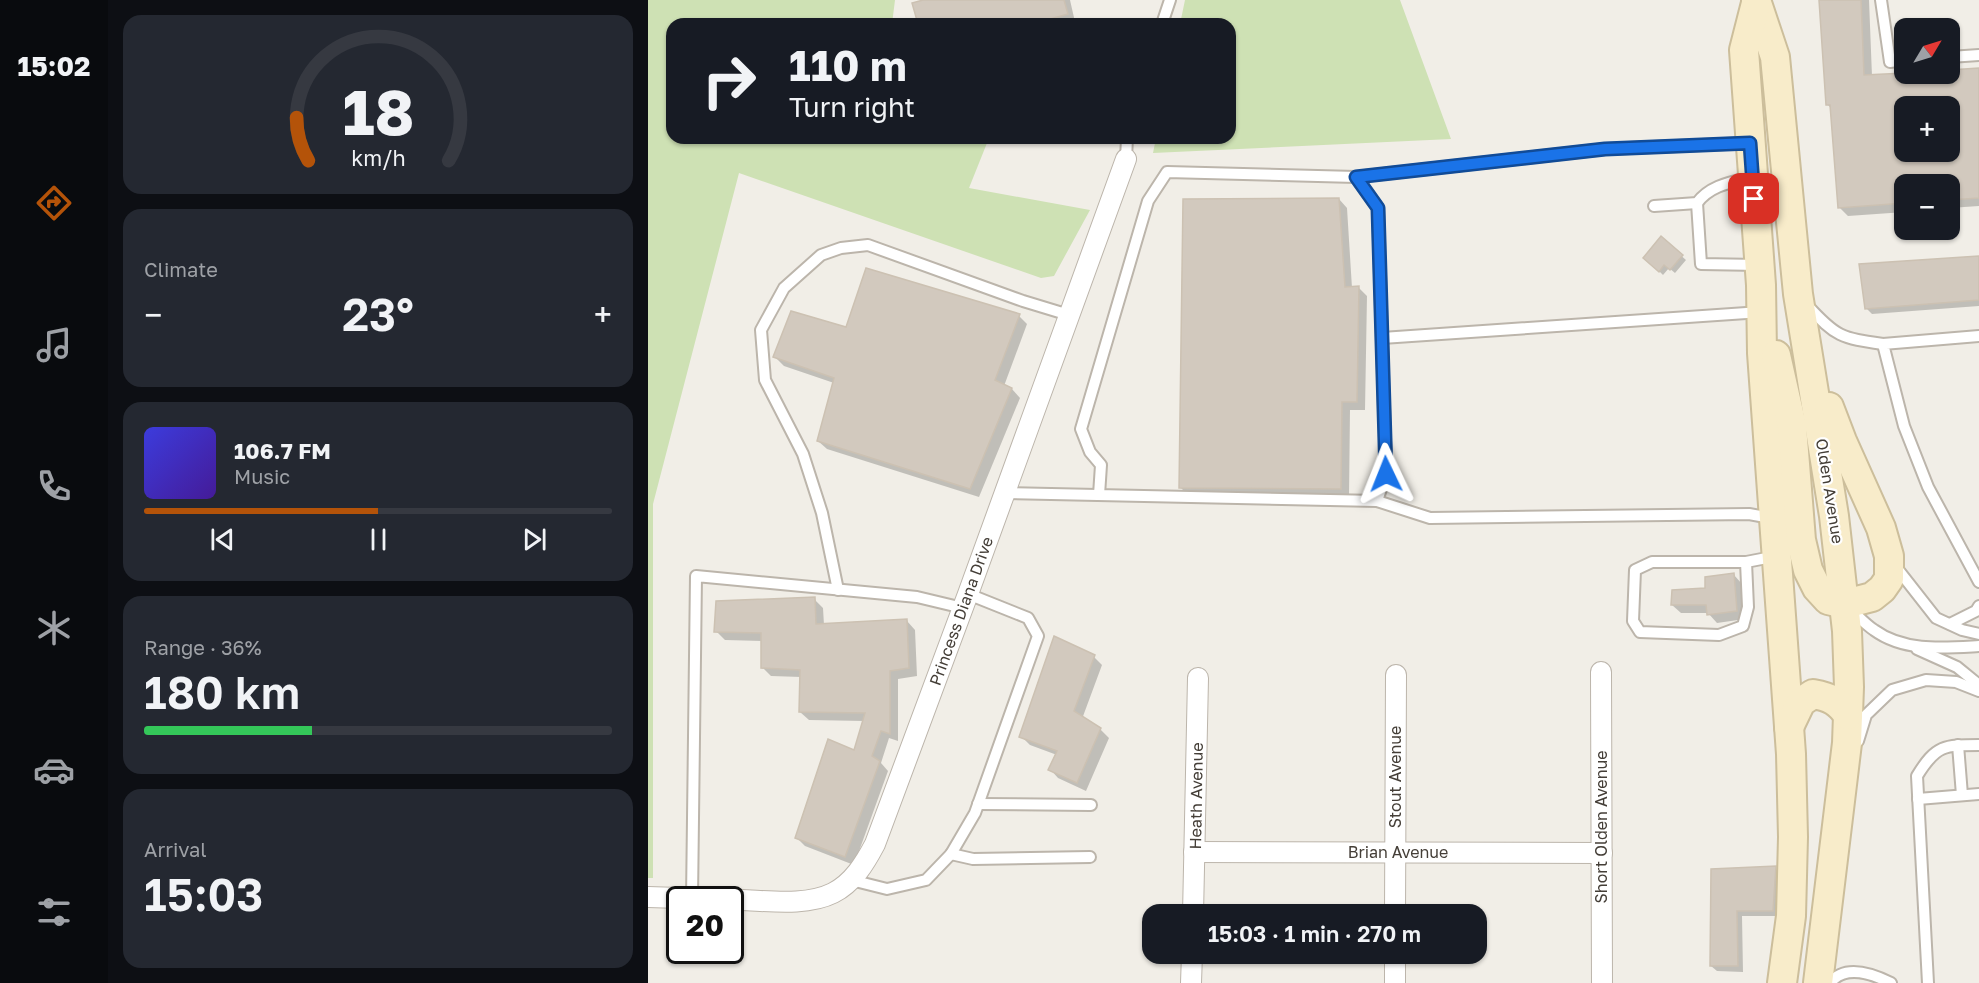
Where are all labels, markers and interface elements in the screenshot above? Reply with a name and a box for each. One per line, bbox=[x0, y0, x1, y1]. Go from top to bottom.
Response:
north arrow bbox=[1894, 18, 1960, 84]
map controls bbox=[1894, 18, 1960, 240]
text: 110 m bbox=[789, 40, 907, 90]
icon: right bbox=[690, 42, 768, 120]
text: 15:02 bbox=[17, 50, 91, 82]
text: 18 bbox=[342, 74, 414, 149]
text: Turn right bbox=[789, 91, 915, 123]
button: + bbox=[1894, 96, 1960, 162]
text: km/h bbox=[351, 146, 405, 172]
pin bbox=[1728, 173, 1779, 224]
button: − bbox=[1894, 174, 1960, 240]
icon: directions bbox=[33, 182, 75, 224]
icon: arrive bbox=[1737, 182, 1770, 215]
text: Climate bbox=[144, 257, 218, 281]
text: 23° bbox=[342, 287, 414, 341]
text: − bbox=[144, 295, 162, 334]
text: + bbox=[594, 295, 612, 334]
icon: music bbox=[33, 324, 75, 366]
text: 106.7 FM bbox=[234, 437, 331, 464]
street label: Olden Avenue bbox=[1812, 437, 1848, 545]
position arrow bbox=[1354, 442, 1418, 506]
text: Music bbox=[234, 464, 290, 488]
icon: phone bbox=[33, 465, 75, 507]
icon: previous bbox=[206, 523, 239, 556]
icon: pause bbox=[362, 523, 395, 556]
icon: next bbox=[518, 523, 551, 556]
street label: Princess Diana Drive bbox=[925, 534, 997, 688]
icon: climate bbox=[33, 607, 75, 649]
text: Range · 36% bbox=[144, 635, 262, 659]
text: 180 km bbox=[144, 665, 300, 719]
street label: Stout Avenue bbox=[1385, 726, 1405, 828]
street label: Heath Avenue bbox=[1185, 742, 1207, 850]
icon: car bbox=[33, 749, 75, 791]
street label: Short Olden Avenue bbox=[1591, 751, 1611, 903]
text: Arrival bbox=[144, 837, 207, 861]
street label: Brian Avenue bbox=[1348, 842, 1448, 862]
text: 15:03 bbox=[144, 867, 264, 921]
speed limit sign: 20 bbox=[666, 886, 744, 964]
icon: filters bbox=[33, 891, 75, 933]
text: 15:03 · 1 min · 270 m bbox=[1208, 920, 1421, 947]

